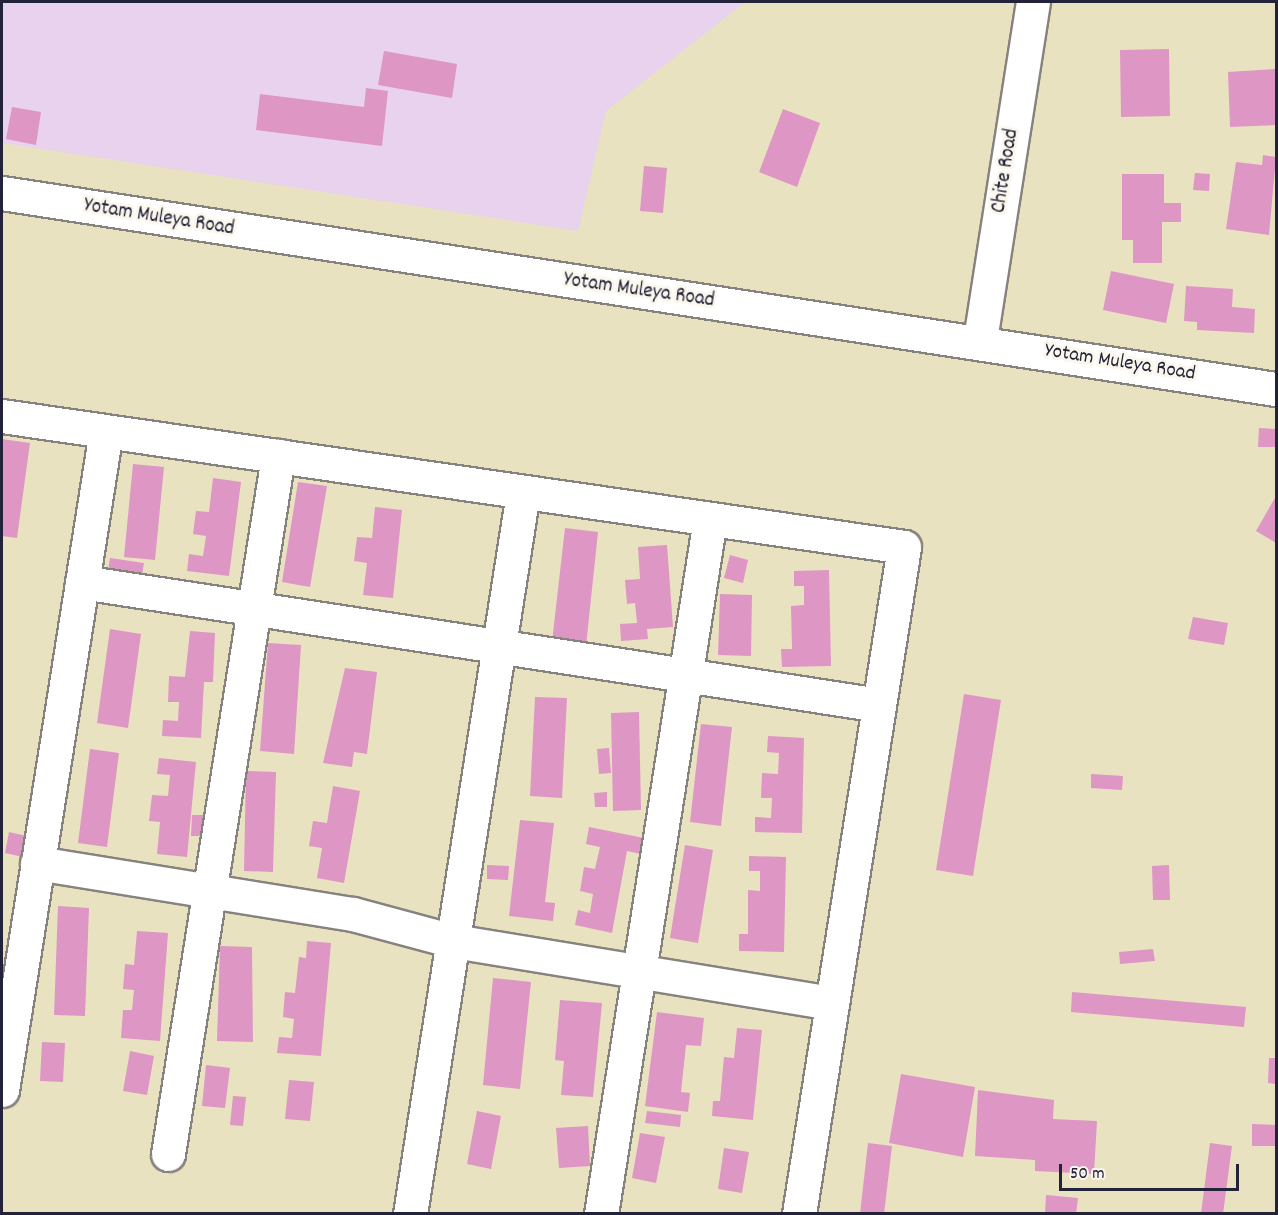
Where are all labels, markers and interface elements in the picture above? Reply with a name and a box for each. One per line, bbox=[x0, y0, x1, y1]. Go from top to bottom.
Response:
street label: Chite Road bbox=[987, 127, 1025, 215]
street label: Yotam Muleya Road bbox=[82, 194, 236, 242]
street label: Yotam Muleya Road bbox=[562, 268, 716, 314]
street label: Yotam Muleya Road bbox=[1043, 339, 1197, 387]
scale bar bbox=[1062, 1152, 1242, 1190]
text: 50 m bbox=[1070, 1162, 1105, 1187]

